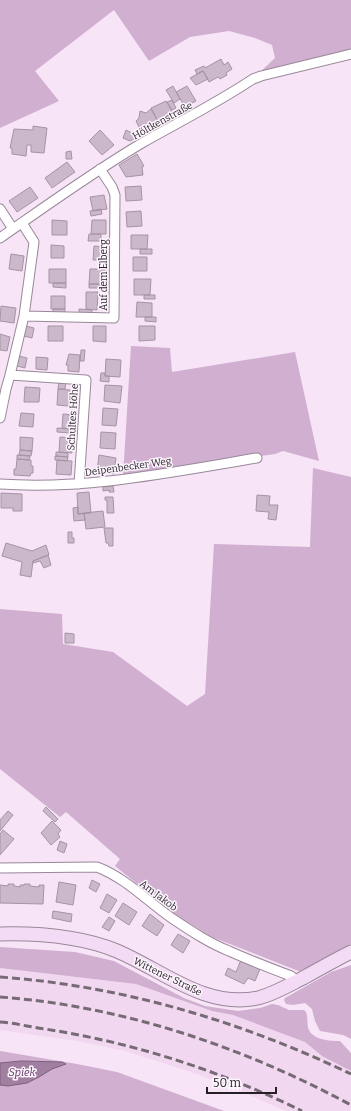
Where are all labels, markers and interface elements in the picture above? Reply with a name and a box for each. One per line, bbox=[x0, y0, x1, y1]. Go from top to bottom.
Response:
street label: Höltkenstraße bbox=[130, 99, 195, 142]
street label: Auf dem Elberg bbox=[98, 239, 110, 311]
street label: Schultes Höhe bbox=[65, 383, 81, 451]
street label: Deipenbecker Weg bbox=[84, 455, 173, 479]
street label: Am Jakob bbox=[137, 878, 180, 914]
street label: Wittener Straße bbox=[131, 955, 204, 999]
water label: Spiek bbox=[8, 1066, 37, 1079]
scale bar bbox=[207, 1069, 276, 1095]
text: 50 m bbox=[213, 1076, 242, 1090]

